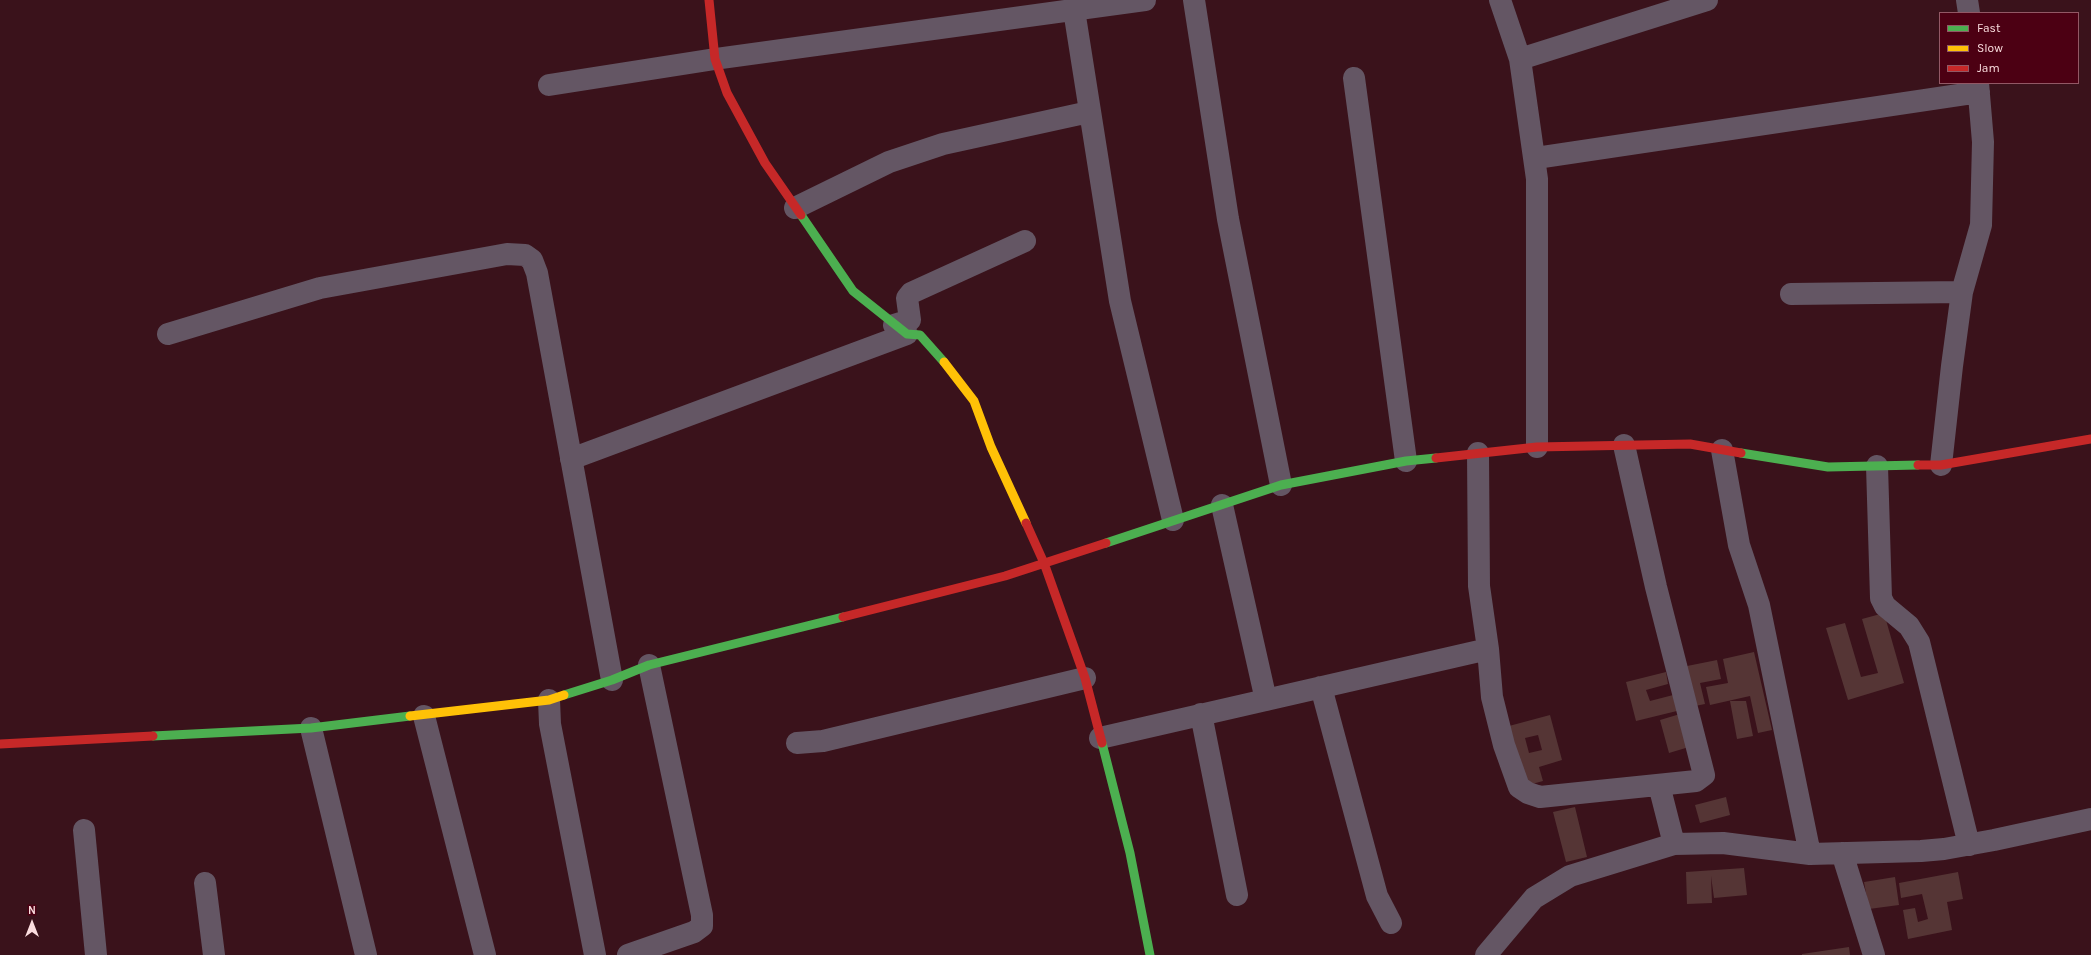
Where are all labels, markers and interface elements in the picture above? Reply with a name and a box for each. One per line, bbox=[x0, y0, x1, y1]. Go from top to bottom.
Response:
legend bbox=[1939, 12, 2079, 84]
text: Fast bbox=[1977, 21, 2000, 35]
text: Slow bbox=[1977, 41, 2003, 55]
text: Jam bbox=[1977, 61, 2000, 75]
north arrow bbox=[12, 903, 52, 943]
text: N bbox=[28, 904, 36, 917]

